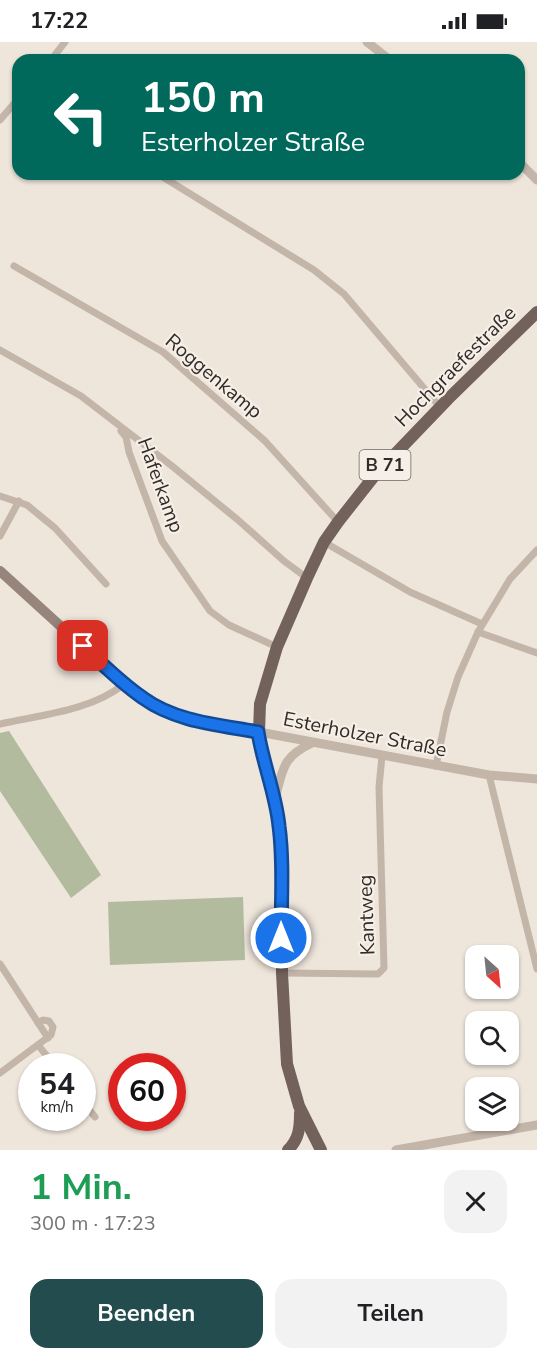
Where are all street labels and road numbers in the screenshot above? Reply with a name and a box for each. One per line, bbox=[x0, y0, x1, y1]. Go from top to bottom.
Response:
street label: Hochgraefestraße bbox=[389, 300, 522, 433]
street label: Roggenkamp bbox=[159, 328, 268, 425]
street label: Haferkamp bbox=[131, 434, 190, 536]
road number: B 71 bbox=[360, 450, 410, 480]
street label: Esterholzer Straße bbox=[281, 705, 449, 764]
street label: Kantweg bbox=[352, 874, 381, 956]

